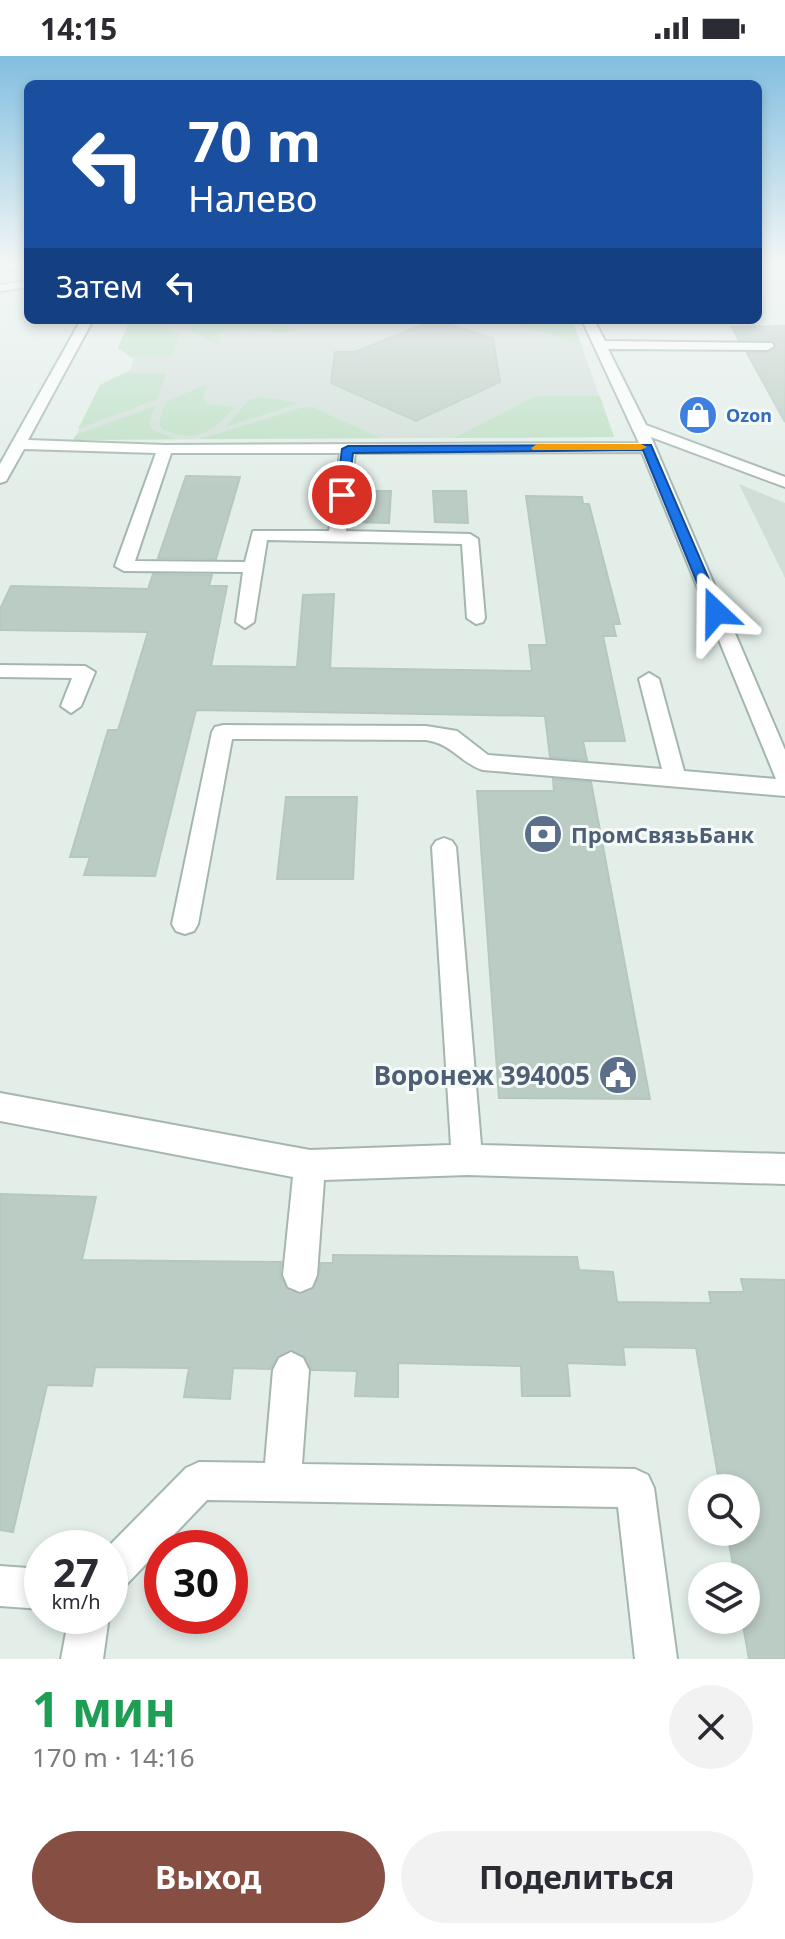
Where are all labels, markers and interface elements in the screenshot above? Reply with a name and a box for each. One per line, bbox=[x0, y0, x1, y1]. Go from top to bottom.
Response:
text: 14:15 bbox=[40, 8, 117, 49]
text: 70 m bbox=[188, 102, 321, 178]
icon: left bbox=[56, 112, 160, 216]
text: Налево bbox=[188, 174, 317, 223]
icon: left bbox=[159, 264, 203, 308]
text: Затем bbox=[56, 266, 143, 307]
shop icon: Ozon bbox=[677, 394, 719, 436]
place label: Ozon bbox=[726, 403, 772, 427]
pin bbox=[308, 461, 376, 529]
icon: arrive bbox=[320, 473, 364, 517]
position arrow bbox=[674, 570, 758, 654]
bank icon: ПромСвязьБанк bbox=[522, 813, 564, 855]
place label: ПромСвязьБанк bbox=[571, 819, 755, 849]
public building icon: Воронеж 394005 bbox=[597, 1054, 639, 1096]
place label: Воронеж 394005 bbox=[374, 1057, 590, 1093]
map controls bbox=[688, 1474, 760, 1634]
button: search bbox=[688, 1474, 760, 1546]
speed limit sign: 30 bbox=[144, 1530, 248, 1634]
text: 27 bbox=[53, 1544, 99, 1599]
button: layers bbox=[688, 1562, 760, 1634]
text: km/h bbox=[51, 1588, 101, 1615]
text: 1 мин bbox=[32, 1676, 176, 1741]
button: close bbox=[669, 1685, 753, 1769]
text: 170 m · 14:16 bbox=[32, 1739, 195, 1775]
button: Выход bbox=[32, 1831, 385, 1923]
button: Поделиться bbox=[401, 1831, 753, 1923]

